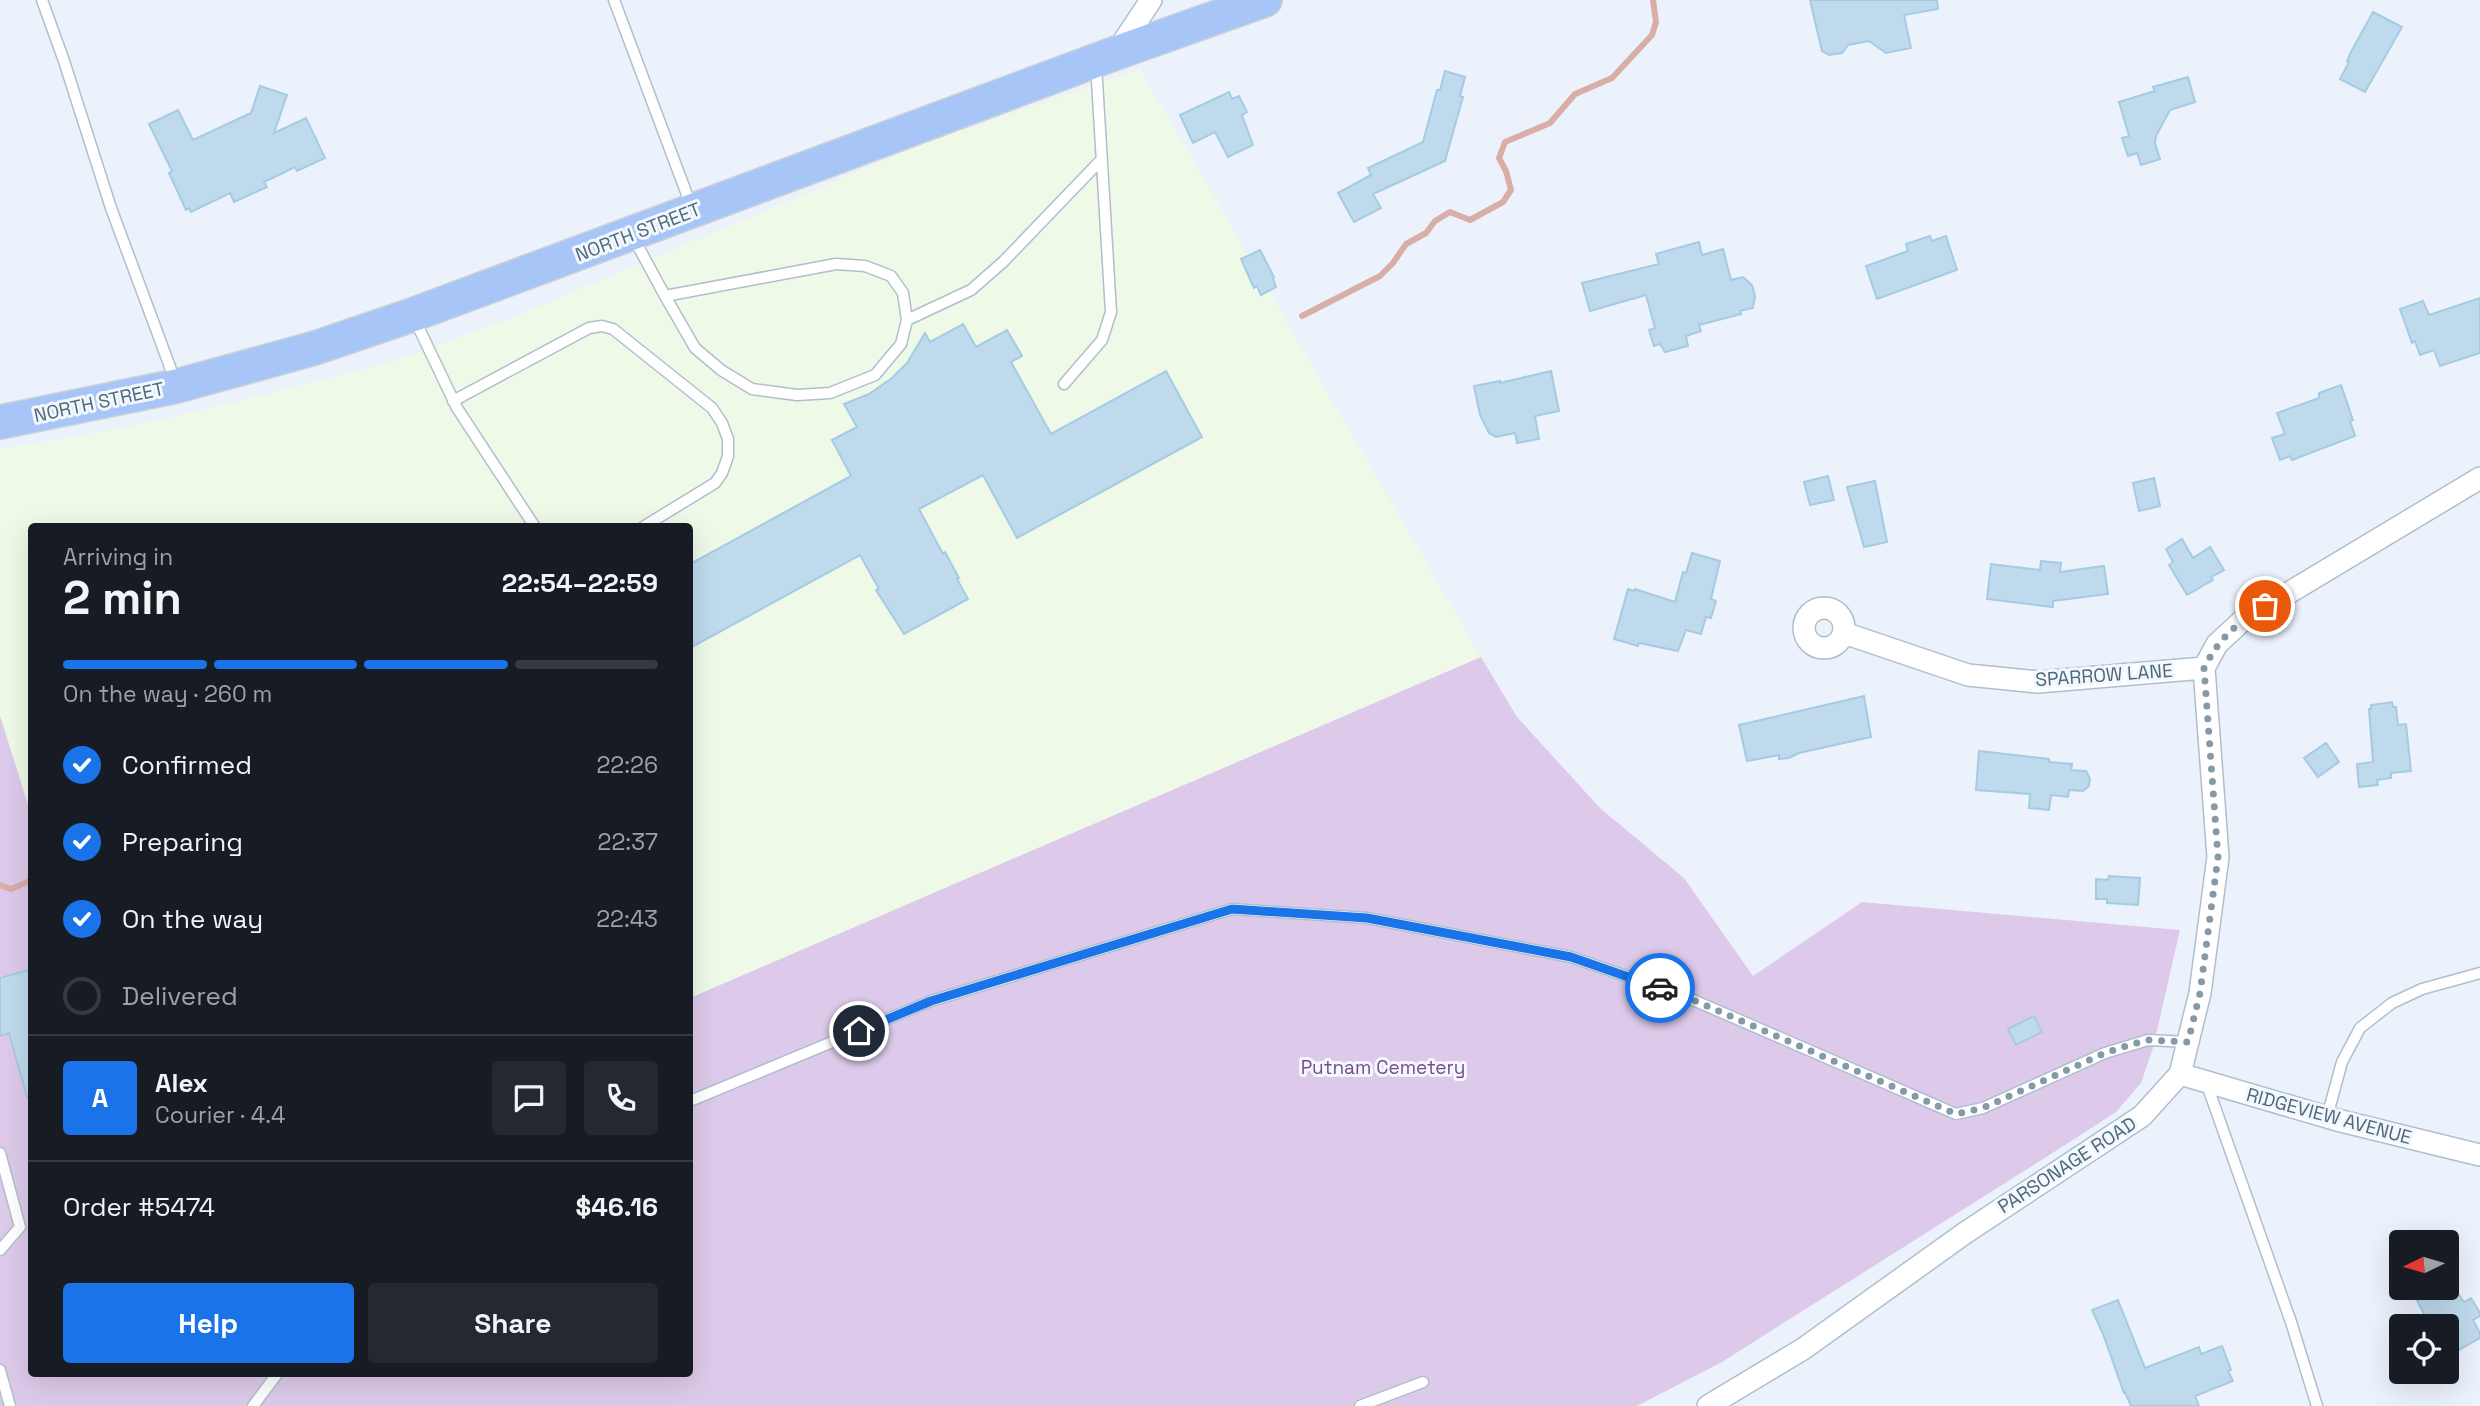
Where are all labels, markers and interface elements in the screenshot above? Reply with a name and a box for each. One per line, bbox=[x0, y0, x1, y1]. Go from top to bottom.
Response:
street label: NORTH STREET bbox=[572, 197, 704, 267]
street label: NORTH STREET bbox=[32, 376, 166, 428]
text: Arriving in bbox=[63, 542, 173, 572]
text: 22:54–22:59 bbox=[502, 566, 658, 600]
text: 2 min bbox=[63, 569, 182, 627]
pin bbox=[2235, 576, 2295, 636]
icon: bag bbox=[2246, 587, 2284, 625]
street label: SPARROW LANE bbox=[2035, 658, 2173, 692]
text: On the way · 260 m bbox=[63, 679, 272, 709]
icon: check bbox=[63, 746, 101, 784]
text: Confirmed bbox=[122, 748, 252, 782]
text: 22:26 bbox=[596, 750, 658, 780]
icon: check bbox=[63, 823, 101, 861]
text: Preparing bbox=[122, 825, 243, 859]
text: 22:37 bbox=[598, 827, 658, 857]
icon: check bbox=[63, 900, 101, 938]
text: On the way bbox=[122, 902, 263, 936]
text: 22:43 bbox=[596, 904, 658, 934]
courier bbox=[1625, 953, 1695, 1023]
icon: car bbox=[1641, 969, 1679, 1007]
text: Delivered bbox=[122, 979, 238, 1013]
pin bbox=[829, 1001, 889, 1061]
icon: home bbox=[840, 1012, 878, 1050]
park label: Putnam Cemetery bbox=[1301, 1055, 1465, 1080]
button: chat bbox=[492, 1061, 566, 1135]
button: phone bbox=[584, 1061, 658, 1135]
text: Alex bbox=[155, 1066, 208, 1100]
text: A bbox=[92, 1081, 108, 1115]
street label: RIDGEVIEW AVENUE bbox=[2244, 1082, 2414, 1150]
text: Courier · 4.4 bbox=[155, 1100, 285, 1130]
street label: PARSONAGE ROAD bbox=[1993, 1111, 2141, 1219]
text: Order #5474 bbox=[63, 1190, 215, 1224]
text: $46.16 bbox=[575, 1190, 658, 1224]
north arrow bbox=[2389, 1230, 2459, 1300]
map controls bbox=[2389, 1230, 2459, 1384]
button: Help bbox=[63, 1283, 354, 1363]
button: Share bbox=[368, 1283, 658, 1363]
button: locate bbox=[2389, 1314, 2459, 1384]

